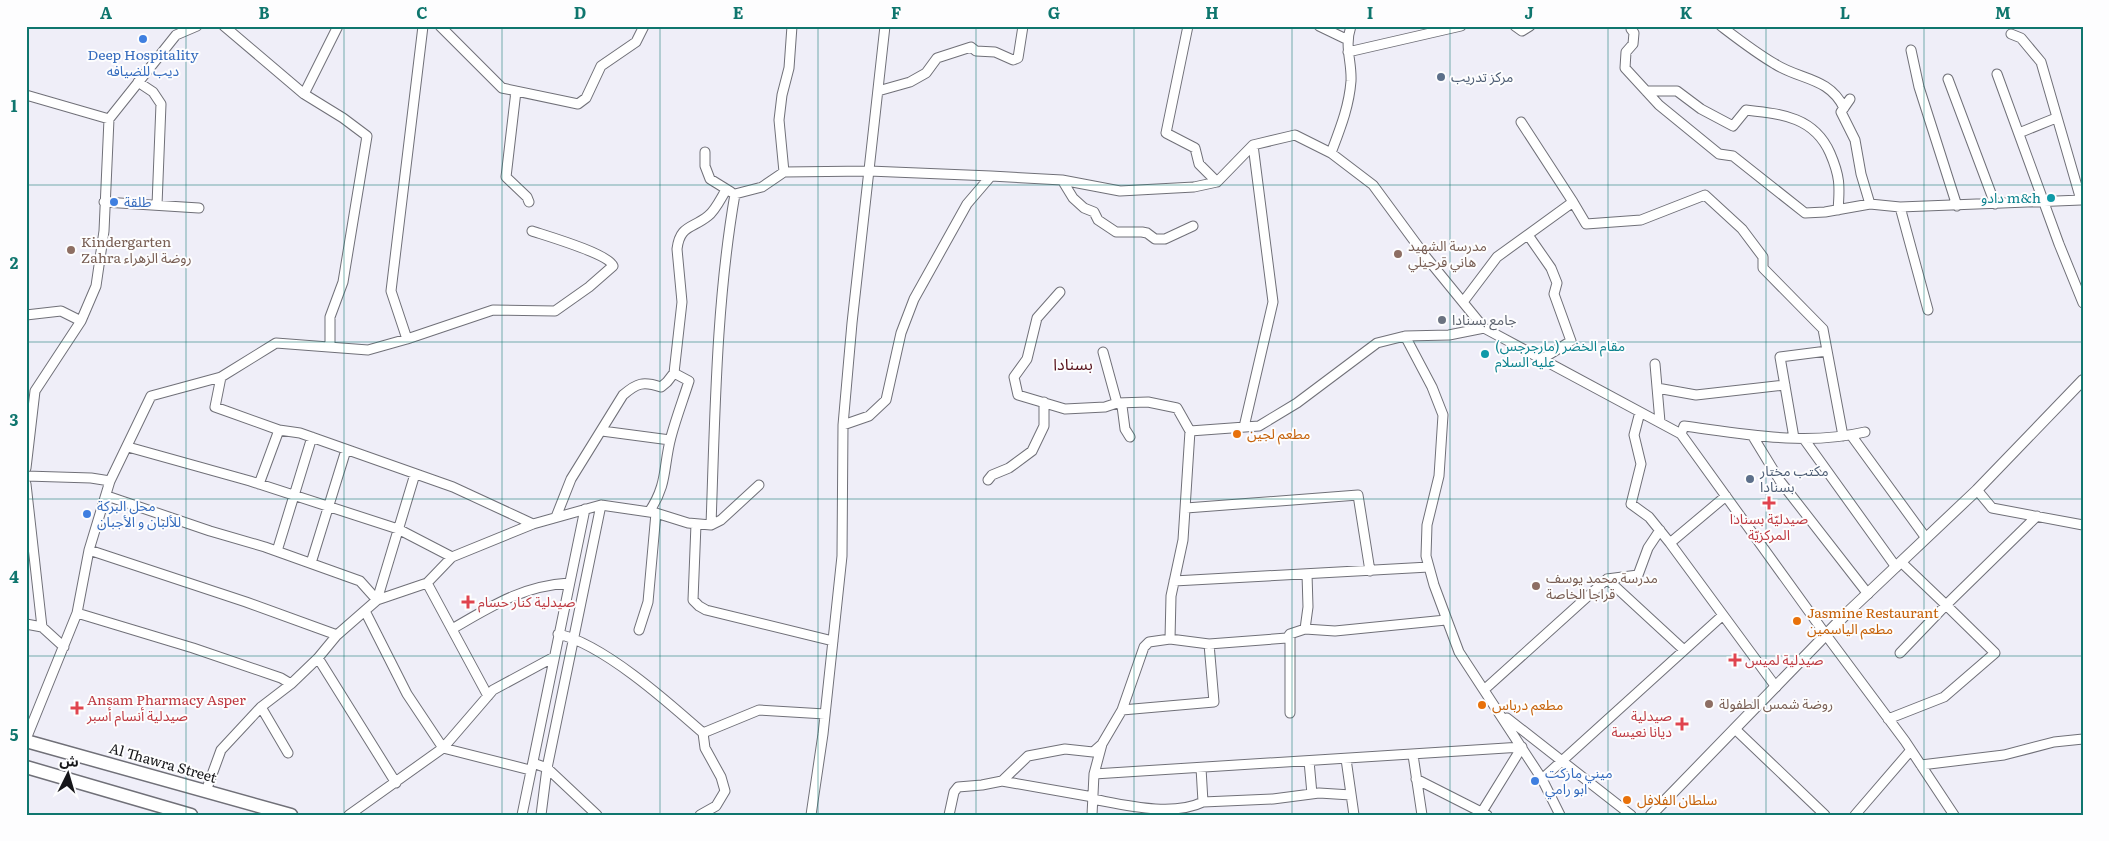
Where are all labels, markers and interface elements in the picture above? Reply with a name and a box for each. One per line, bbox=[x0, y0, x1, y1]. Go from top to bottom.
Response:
text: A bbox=[100, 0, 112, 24]
text: B bbox=[258, 0, 270, 24]
text: C bbox=[416, 0, 428, 24]
text: D bbox=[574, 0, 586, 24]
text: E bbox=[733, 0, 744, 24]
text: F bbox=[891, 0, 901, 24]
text: G bbox=[1048, 0, 1060, 24]
text: H bbox=[1205, 0, 1219, 24]
text: I bbox=[1367, 0, 1373, 24]
text: J bbox=[1524, 0, 1534, 24]
text: K bbox=[1680, 0, 1693, 24]
text: L bbox=[1840, 0, 1850, 24]
text: M bbox=[1995, 0, 2011, 24]
marker: Deep Hospitality ديب للضيافه bbox=[137, 33, 149, 45]
place label: Deep Hospitality ديب للضيافه bbox=[87, 44, 199, 80]
place label: مركز تدريب bbox=[1451, 66, 1513, 86]
marker: مركز تدريب bbox=[1435, 71, 1447, 83]
text: 1 bbox=[11, 93, 18, 117]
place label: دادو m&h bbox=[1981, 187, 2041, 207]
place label: طلقة bbox=[124, 191, 151, 211]
marker: دادو m&h bbox=[2045, 192, 2057, 204]
marker: طلقة bbox=[108, 196, 120, 208]
place label: Kindergarten Zahra روضة الزهراء bbox=[81, 231, 192, 267]
place label: مدرسة الشهيد هاني قرحيلي bbox=[1408, 235, 1487, 273]
marker: Kindergarten Zahra روضة الزهراء bbox=[65, 244, 77, 256]
marker: مدرسة الشهيد هاني قرحيلي bbox=[1392, 248, 1404, 260]
text: 2 bbox=[10, 250, 19, 274]
place label: جامع بسنادا bbox=[1452, 309, 1516, 331]
marker: جامع بسنادا bbox=[1436, 314, 1448, 326]
place label: مقام الخضر (مارجرجس) عليه السلام bbox=[1495, 335, 1625, 373]
marker: مقام الخضر (مارجرجس) عليه السلام bbox=[1479, 348, 1491, 360]
district label: بسنادا bbox=[1053, 351, 1093, 375]
text: 3 bbox=[10, 407, 19, 431]
place label: مطعم لجين bbox=[1247, 423, 1310, 445]
marker: مطعم لجين bbox=[1231, 428, 1243, 440]
place label: مكتب مختار بسنادا bbox=[1759, 460, 1829, 496]
marker: مكتب مختار بسنادا bbox=[1744, 473, 1756, 485]
place label: محل البركة للألبان و الأجبان bbox=[97, 495, 181, 531]
marker: صيدليّة بسنادا المركزيّة bbox=[1763, 497, 1775, 509]
marker: محل البركة للألبان و الأجبان bbox=[81, 508, 93, 520]
place label: صيدليّة بسنادا المركزيّة bbox=[1730, 508, 1809, 544]
text: 4 bbox=[9, 564, 19, 588]
place label: مدرسة محمد يوسف قراجا الخاصة bbox=[1546, 567, 1658, 603]
marker: مدرسة محمد يوسف قراجا الخاصة bbox=[1530, 580, 1542, 592]
place label: صيدلية كنار حسام bbox=[478, 591, 576, 613]
marker: صيدلية كنار حسام bbox=[462, 596, 474, 608]
place label: Jasmine Restaurant مطعم الياسمين bbox=[1807, 602, 1939, 640]
marker: Jasmine Restaurant مطعم الياسمين bbox=[1791, 615, 1803, 627]
place label: صيدلية لميس bbox=[1745, 649, 1824, 669]
marker: صيدلية لميس bbox=[1729, 654, 1741, 666]
place label: Ansam Pharmacy Asper صيدلية أنسام أسبر bbox=[86, 689, 246, 727]
place label: روضة شمس الطفولة bbox=[1719, 693, 1833, 713]
place label: مطعم درباس bbox=[1492, 694, 1563, 716]
marker: روضة شمس الطفولة bbox=[1703, 698, 1715, 710]
marker: مطعم درباس bbox=[1476, 699, 1488, 711]
marker: Ansam Pharmacy Asper صيدلية أنسام أسبر bbox=[71, 702, 83, 714]
place label: صيدلية ديانا نعيسة bbox=[1611, 705, 1672, 741]
marker: صيدلية ديانا نعيسة bbox=[1676, 718, 1688, 730]
text: 5 bbox=[10, 722, 19, 746]
street label: Al Thawra Street bbox=[107, 737, 220, 787]
north arrow bbox=[42, 748, 92, 798]
text: ش bbox=[59, 749, 80, 771]
place label: ميني ماركت ابو رامي bbox=[1545, 762, 1613, 800]
marker: ميني ماركت ابو رامي bbox=[1529, 775, 1541, 787]
place label: سلطان الفلافل bbox=[1637, 789, 1717, 809]
marker: سلطان الفلافل bbox=[1621, 794, 1633, 806]

